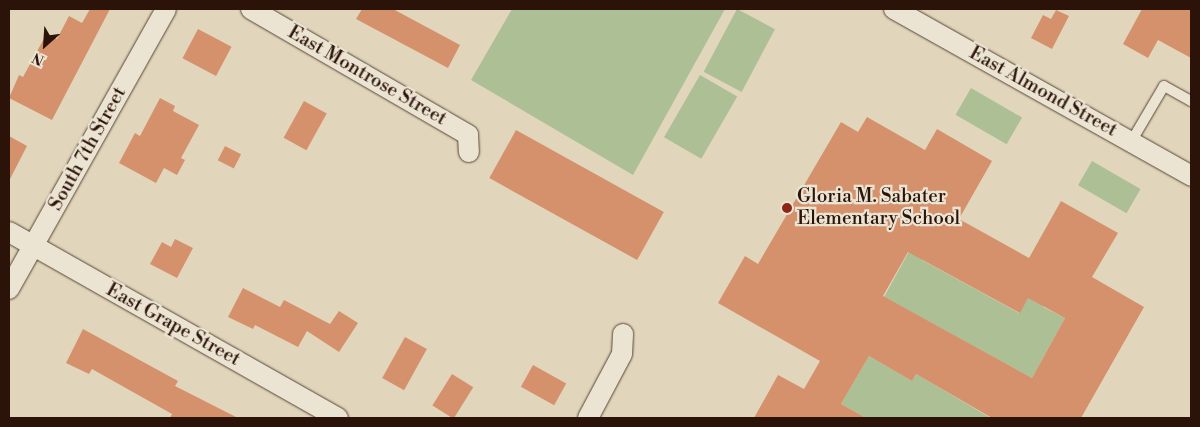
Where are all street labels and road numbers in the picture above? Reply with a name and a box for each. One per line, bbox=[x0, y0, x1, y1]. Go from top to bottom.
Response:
street label: East Montrose Street bbox=[284, 21, 450, 131]
street label: East Almond Street bbox=[965, 42, 1121, 142]
street label: South 7th Street bbox=[45, 83, 131, 215]
street label: East Grape Street bbox=[102, 279, 244, 371]

